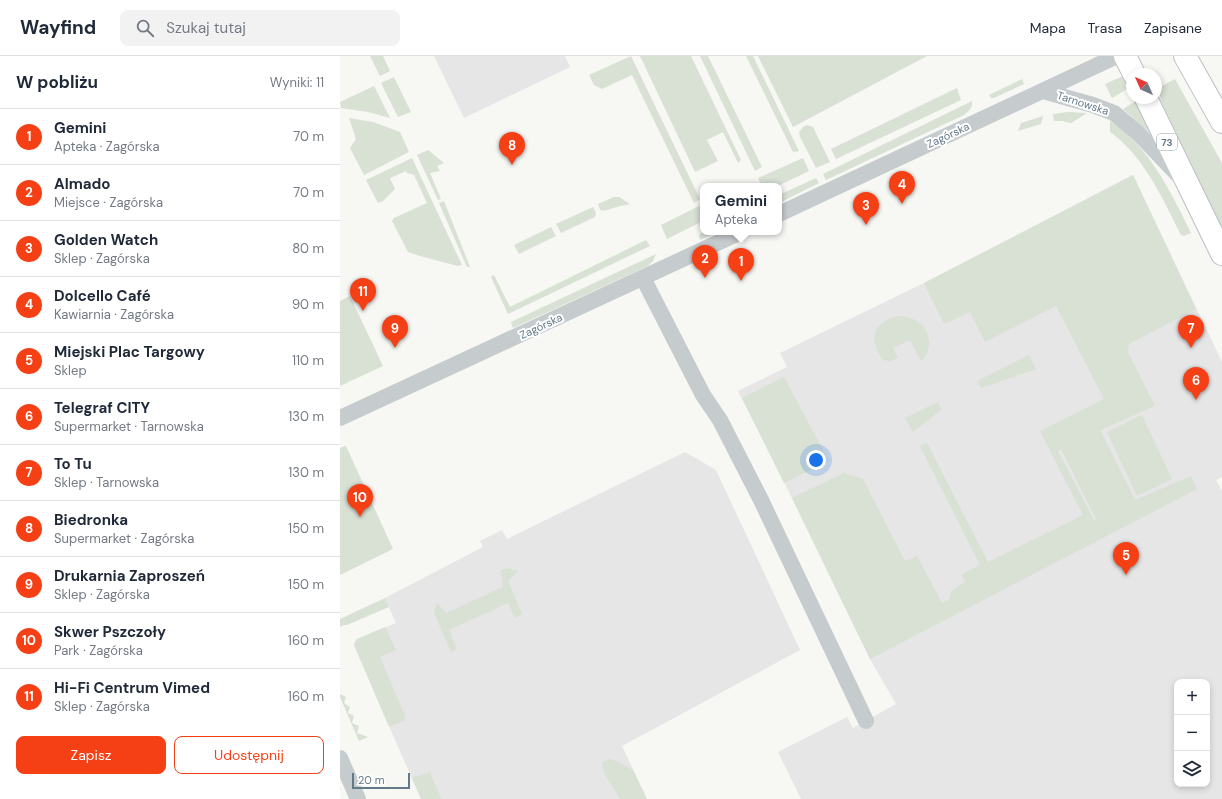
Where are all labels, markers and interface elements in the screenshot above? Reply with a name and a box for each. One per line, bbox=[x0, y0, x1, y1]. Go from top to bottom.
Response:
search box bbox=[120, 10, 400, 46]
text: Wayfind bbox=[20, 15, 96, 40]
icon: search bbox=[134, 17, 156, 39]
text: Szukaj tutaj bbox=[166, 18, 246, 38]
text: Mapa bbox=[1030, 19, 1066, 37]
text: Trasa bbox=[1088, 19, 1122, 37]
text: Zapisane bbox=[1144, 19, 1202, 37]
north arrow bbox=[1126, 68, 1162, 104]
text: W pobliżu bbox=[16, 71, 98, 93]
text: Wyniki: 11 bbox=[270, 74, 324, 91]
street label: Tarnowska bbox=[1055, 88, 1111, 118]
text: Gemini bbox=[54, 118, 106, 138]
street label: Zagórska bbox=[924, 119, 972, 151]
text: 1 bbox=[27, 128, 31, 145]
text: 70 m bbox=[293, 128, 324, 145]
pin: 8 bbox=[499, 132, 525, 165]
road number: 73 bbox=[1157, 134, 1177, 150]
text: Apteka · Zagórska bbox=[54, 138, 160, 155]
pin: 4 bbox=[889, 171, 915, 204]
text: Almado bbox=[54, 174, 111, 194]
popup bbox=[700, 183, 782, 235]
text: 2 bbox=[25, 184, 33, 201]
text: 70 m bbox=[293, 184, 324, 201]
text: Gemini bbox=[715, 191, 767, 211]
pin: 3 bbox=[853, 192, 879, 225]
text: Miejsce · Zagórska bbox=[54, 194, 163, 211]
text: Apteka bbox=[715, 211, 757, 228]
text: Golden Watch bbox=[54, 230, 158, 250]
text: 3 bbox=[25, 240, 33, 257]
text: 80 m bbox=[292, 240, 324, 257]
pin: 2 bbox=[692, 245, 718, 278]
pin: 1 bbox=[728, 248, 754, 281]
text: Sklep · Zagórska bbox=[54, 250, 150, 267]
pin: 11 bbox=[350, 278, 376, 311]
text: Dolcello Café bbox=[54, 286, 151, 306]
text: 4 bbox=[25, 296, 33, 313]
text: 90 m bbox=[292, 296, 324, 313]
text: Kawiarnia · Zagórska bbox=[54, 306, 174, 323]
street label: Zagórska bbox=[517, 310, 565, 342]
pin: 9 bbox=[382, 315, 408, 348]
pin: 7 bbox=[1178, 315, 1204, 348]
text: Miejski Plac Targowy bbox=[54, 342, 205, 362]
text: 5 bbox=[25, 352, 33, 369]
text: 110 m bbox=[292, 352, 324, 369]
text: Sklep bbox=[54, 362, 87, 379]
pin: 6 bbox=[1183, 367, 1209, 400]
text: Telegraf CITY bbox=[54, 398, 150, 418]
text: 6 bbox=[25, 408, 33, 425]
text: 130 m bbox=[288, 408, 324, 425]
text: Supermarket · Tarnowska bbox=[54, 418, 204, 435]
your location bbox=[806, 450, 826, 470]
text: To Tu bbox=[54, 454, 92, 474]
text: 7 bbox=[26, 464, 32, 481]
text: 130 m bbox=[288, 464, 324, 481]
text: Sklep · Tarnowska bbox=[54, 474, 159, 491]
pin: 10 bbox=[347, 484, 373, 517]
text: Biedronka bbox=[54, 510, 128, 530]
text: 8 bbox=[25, 520, 33, 537]
text: 150 m bbox=[288, 520, 324, 537]
text: Supermarket · Zagórska bbox=[54, 530, 194, 547]
pin: 5 bbox=[1113, 542, 1139, 575]
text: Drukarnia Zaproszeń bbox=[54, 566, 205, 586]
text: 9 bbox=[25, 576, 33, 593]
text: 150 m bbox=[288, 576, 324, 593]
text: Sklep · Zagórska bbox=[54, 586, 150, 603]
text: Skwer Pszczoły bbox=[54, 622, 166, 642]
text: 10 bbox=[22, 632, 36, 649]
text: 160 m bbox=[288, 632, 324, 649]
text: Park · Zagórska bbox=[54, 642, 143, 659]
text: Hi-Fi Centrum Vimed bbox=[54, 678, 210, 698]
map controls bbox=[1174, 679, 1210, 787]
button: + bbox=[1174, 679, 1210, 715]
text: 11 bbox=[24, 688, 34, 705]
text: 160 m bbox=[288, 688, 324, 705]
text: Sklep · Zagórska bbox=[54, 698, 150, 715]
button: − bbox=[1174, 715, 1210, 751]
button: Zapisz bbox=[16, 736, 166, 774]
button: Udostępnij bbox=[174, 736, 324, 774]
button: layers bbox=[1174, 751, 1210, 787]
scale bar bbox=[352, 771, 410, 790]
text: 20 m bbox=[358, 773, 384, 787]

